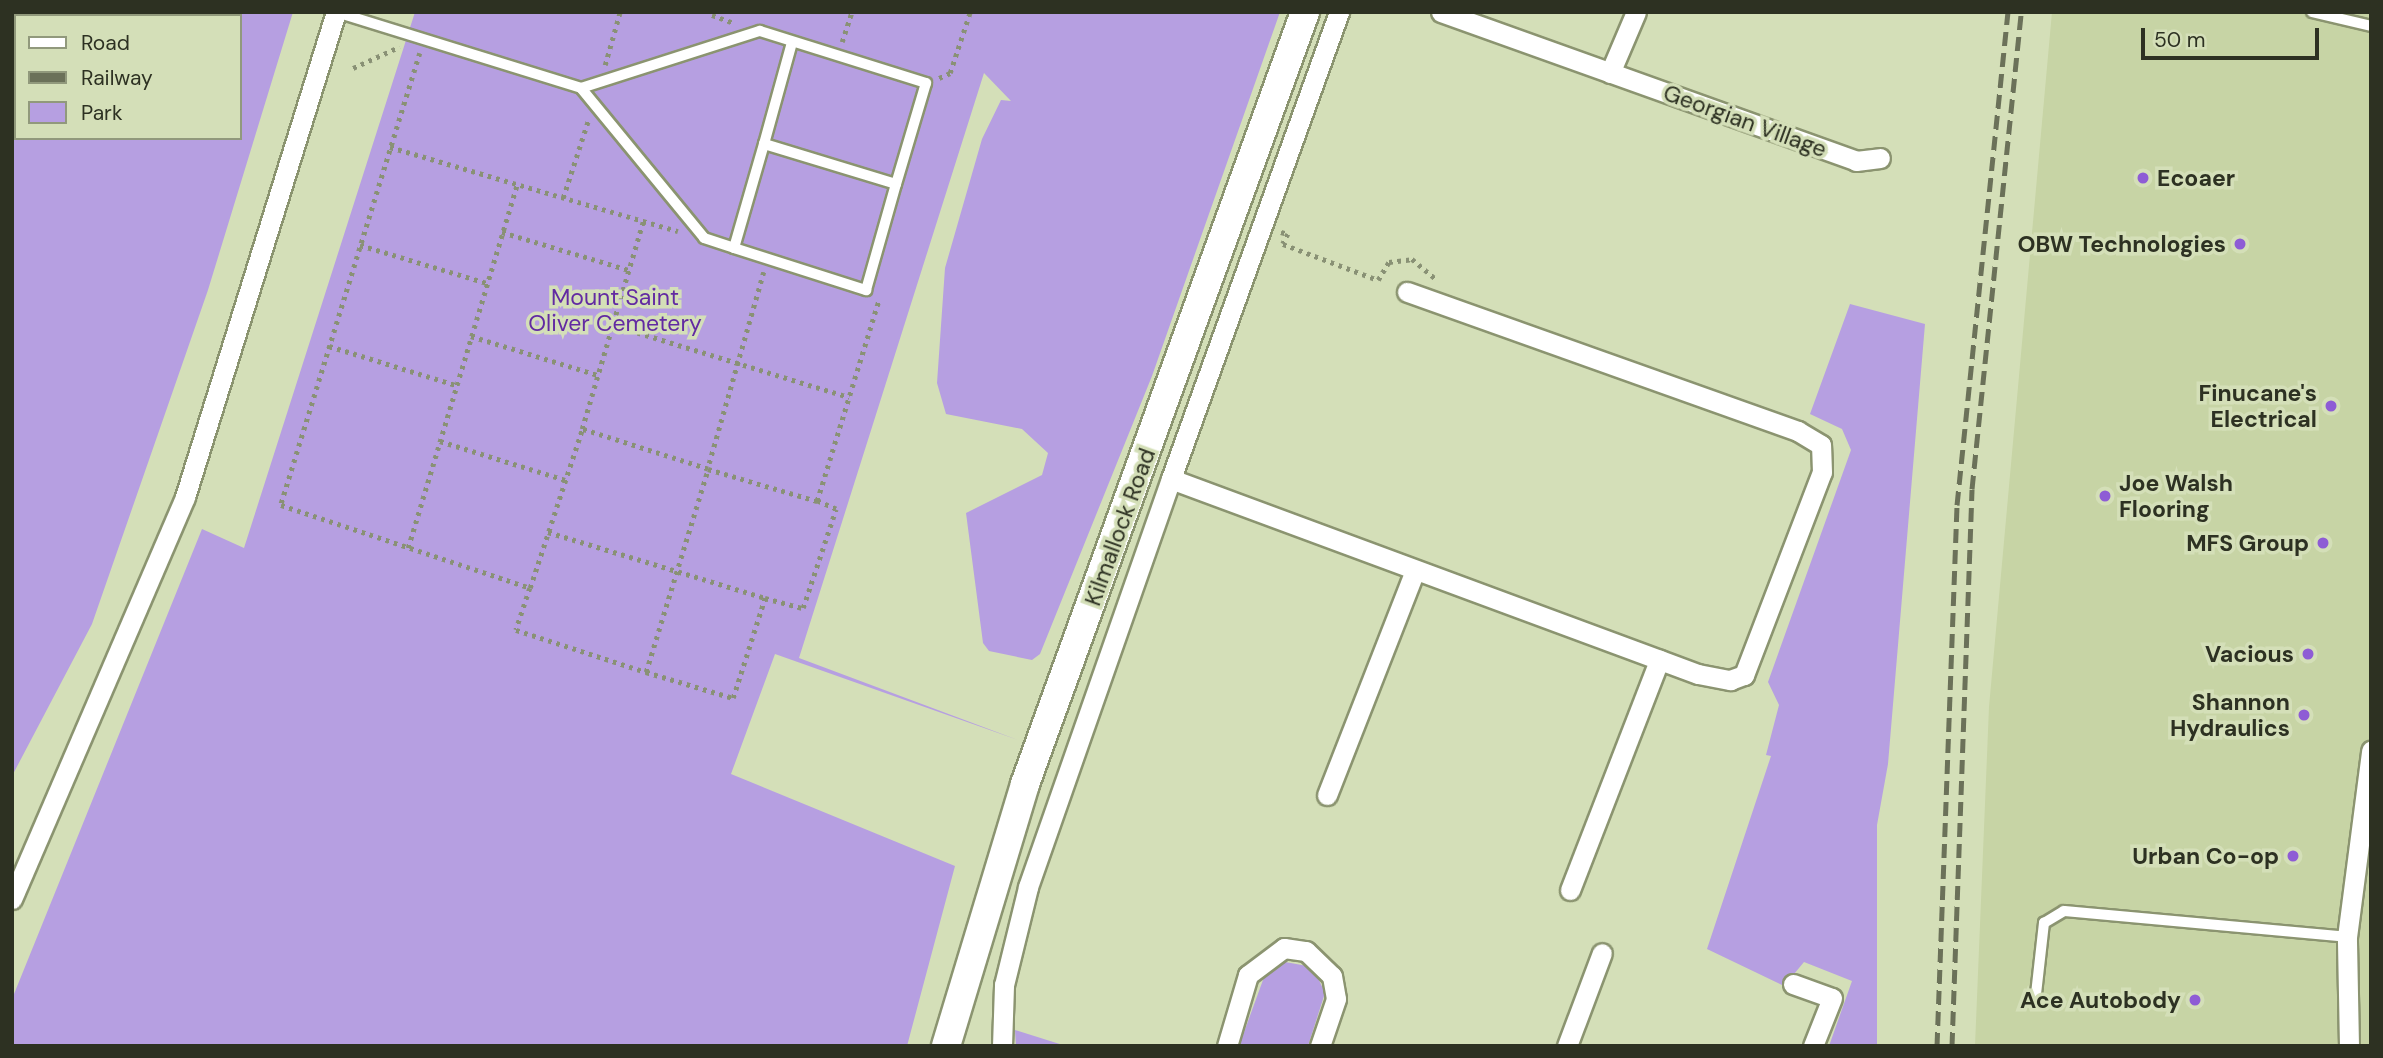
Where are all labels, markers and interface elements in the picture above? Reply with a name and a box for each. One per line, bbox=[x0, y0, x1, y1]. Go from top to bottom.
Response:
legend bbox=[14, 14, 242, 140]
scale bar bbox=[2145, 14, 2324, 58]
text: 50 m bbox=[2154, 26, 2205, 54]
text: Road bbox=[81, 29, 130, 57]
text: Railway bbox=[81, 64, 153, 92]
street label: Georgian Village bbox=[1660, 79, 1830, 163]
text: Park bbox=[81, 99, 122, 127]
place label: Ecoaer bbox=[2157, 164, 2235, 192]
marker: Ecoaer bbox=[2135, 170, 2151, 186]
place label: OBW Technologies bbox=[2018, 230, 2226, 258]
marker: OBW Technologies bbox=[2232, 236, 2248, 252]
park label: Mount Saint Oliver Cemetery bbox=[528, 283, 702, 337]
place label: Finucane's Electrical bbox=[2199, 379, 2317, 433]
marker: Finucane's Electrical bbox=[2323, 398, 2339, 414]
street label: Kilmallock Road bbox=[1079, 445, 1161, 609]
place label: Joe Walsh Flooring bbox=[2119, 469, 2233, 523]
marker: Joe Walsh Flooring bbox=[2097, 488, 2113, 504]
place label: MFS Group bbox=[2186, 529, 2309, 557]
marker: MFS Group bbox=[2315, 535, 2331, 551]
place label: Vacious bbox=[2205, 640, 2294, 668]
marker: Vacious bbox=[2300, 646, 2316, 662]
place label: Shannon Hydraulics bbox=[2170, 688, 2290, 742]
marker: Shannon Hydraulics bbox=[2296, 707, 2312, 723]
place label: Urban Co-op bbox=[2132, 842, 2279, 870]
marker: Urban Co-op bbox=[2285, 848, 2301, 864]
place label: Ace Autobody bbox=[2020, 986, 2181, 1014]
marker: Ace Autobody bbox=[2187, 992, 2203, 1008]

